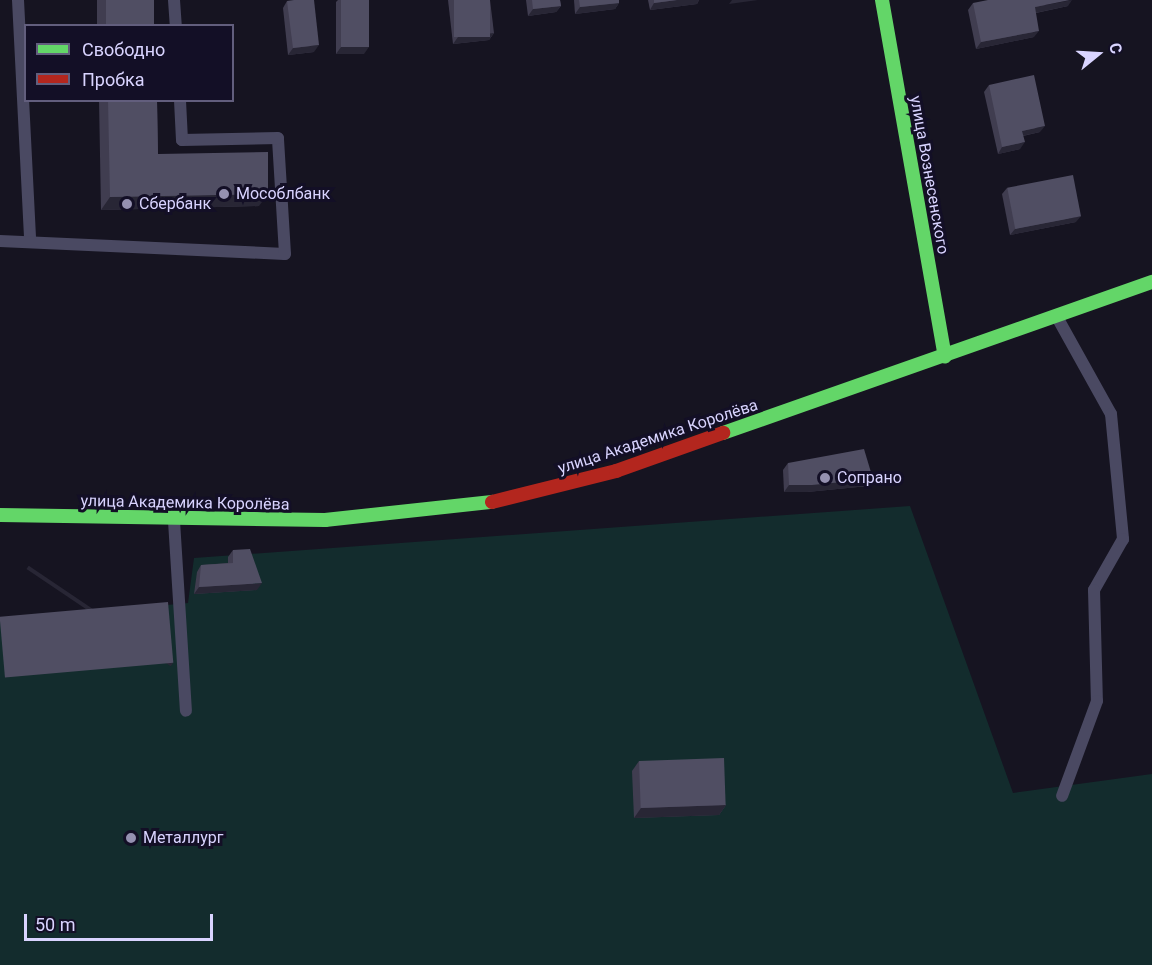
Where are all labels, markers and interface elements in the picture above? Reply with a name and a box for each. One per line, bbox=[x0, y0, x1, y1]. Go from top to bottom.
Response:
legend bbox=[24, 24, 234, 102]
north arrow bbox=[1068, 24, 1128, 84]
text: Свободно bbox=[82, 39, 165, 60]
text: С bbox=[1105, 40, 1126, 56]
text: Пробка bbox=[82, 69, 145, 90]
street label: улица Вознесенского bbox=[906, 94, 952, 256]
place label: Мособлбанк bbox=[236, 184, 330, 204]
marker: Мособлбанк bbox=[217, 187, 231, 201]
place label: Сбербанк bbox=[139, 194, 211, 214]
marker: Сбербанк bbox=[120, 197, 134, 211]
street label: улица Академика Королёва bbox=[556, 396, 760, 478]
place label: Сопрано bbox=[837, 468, 902, 488]
marker: Сопрано bbox=[818, 471, 832, 485]
street label: улица Академика Королёва bbox=[80, 492, 290, 514]
place label: Металлург bbox=[143, 828, 223, 848]
marker: Металлург bbox=[124, 831, 138, 845]
scale bar bbox=[27, 902, 216, 940]
text: 50 m bbox=[35, 914, 75, 935]

